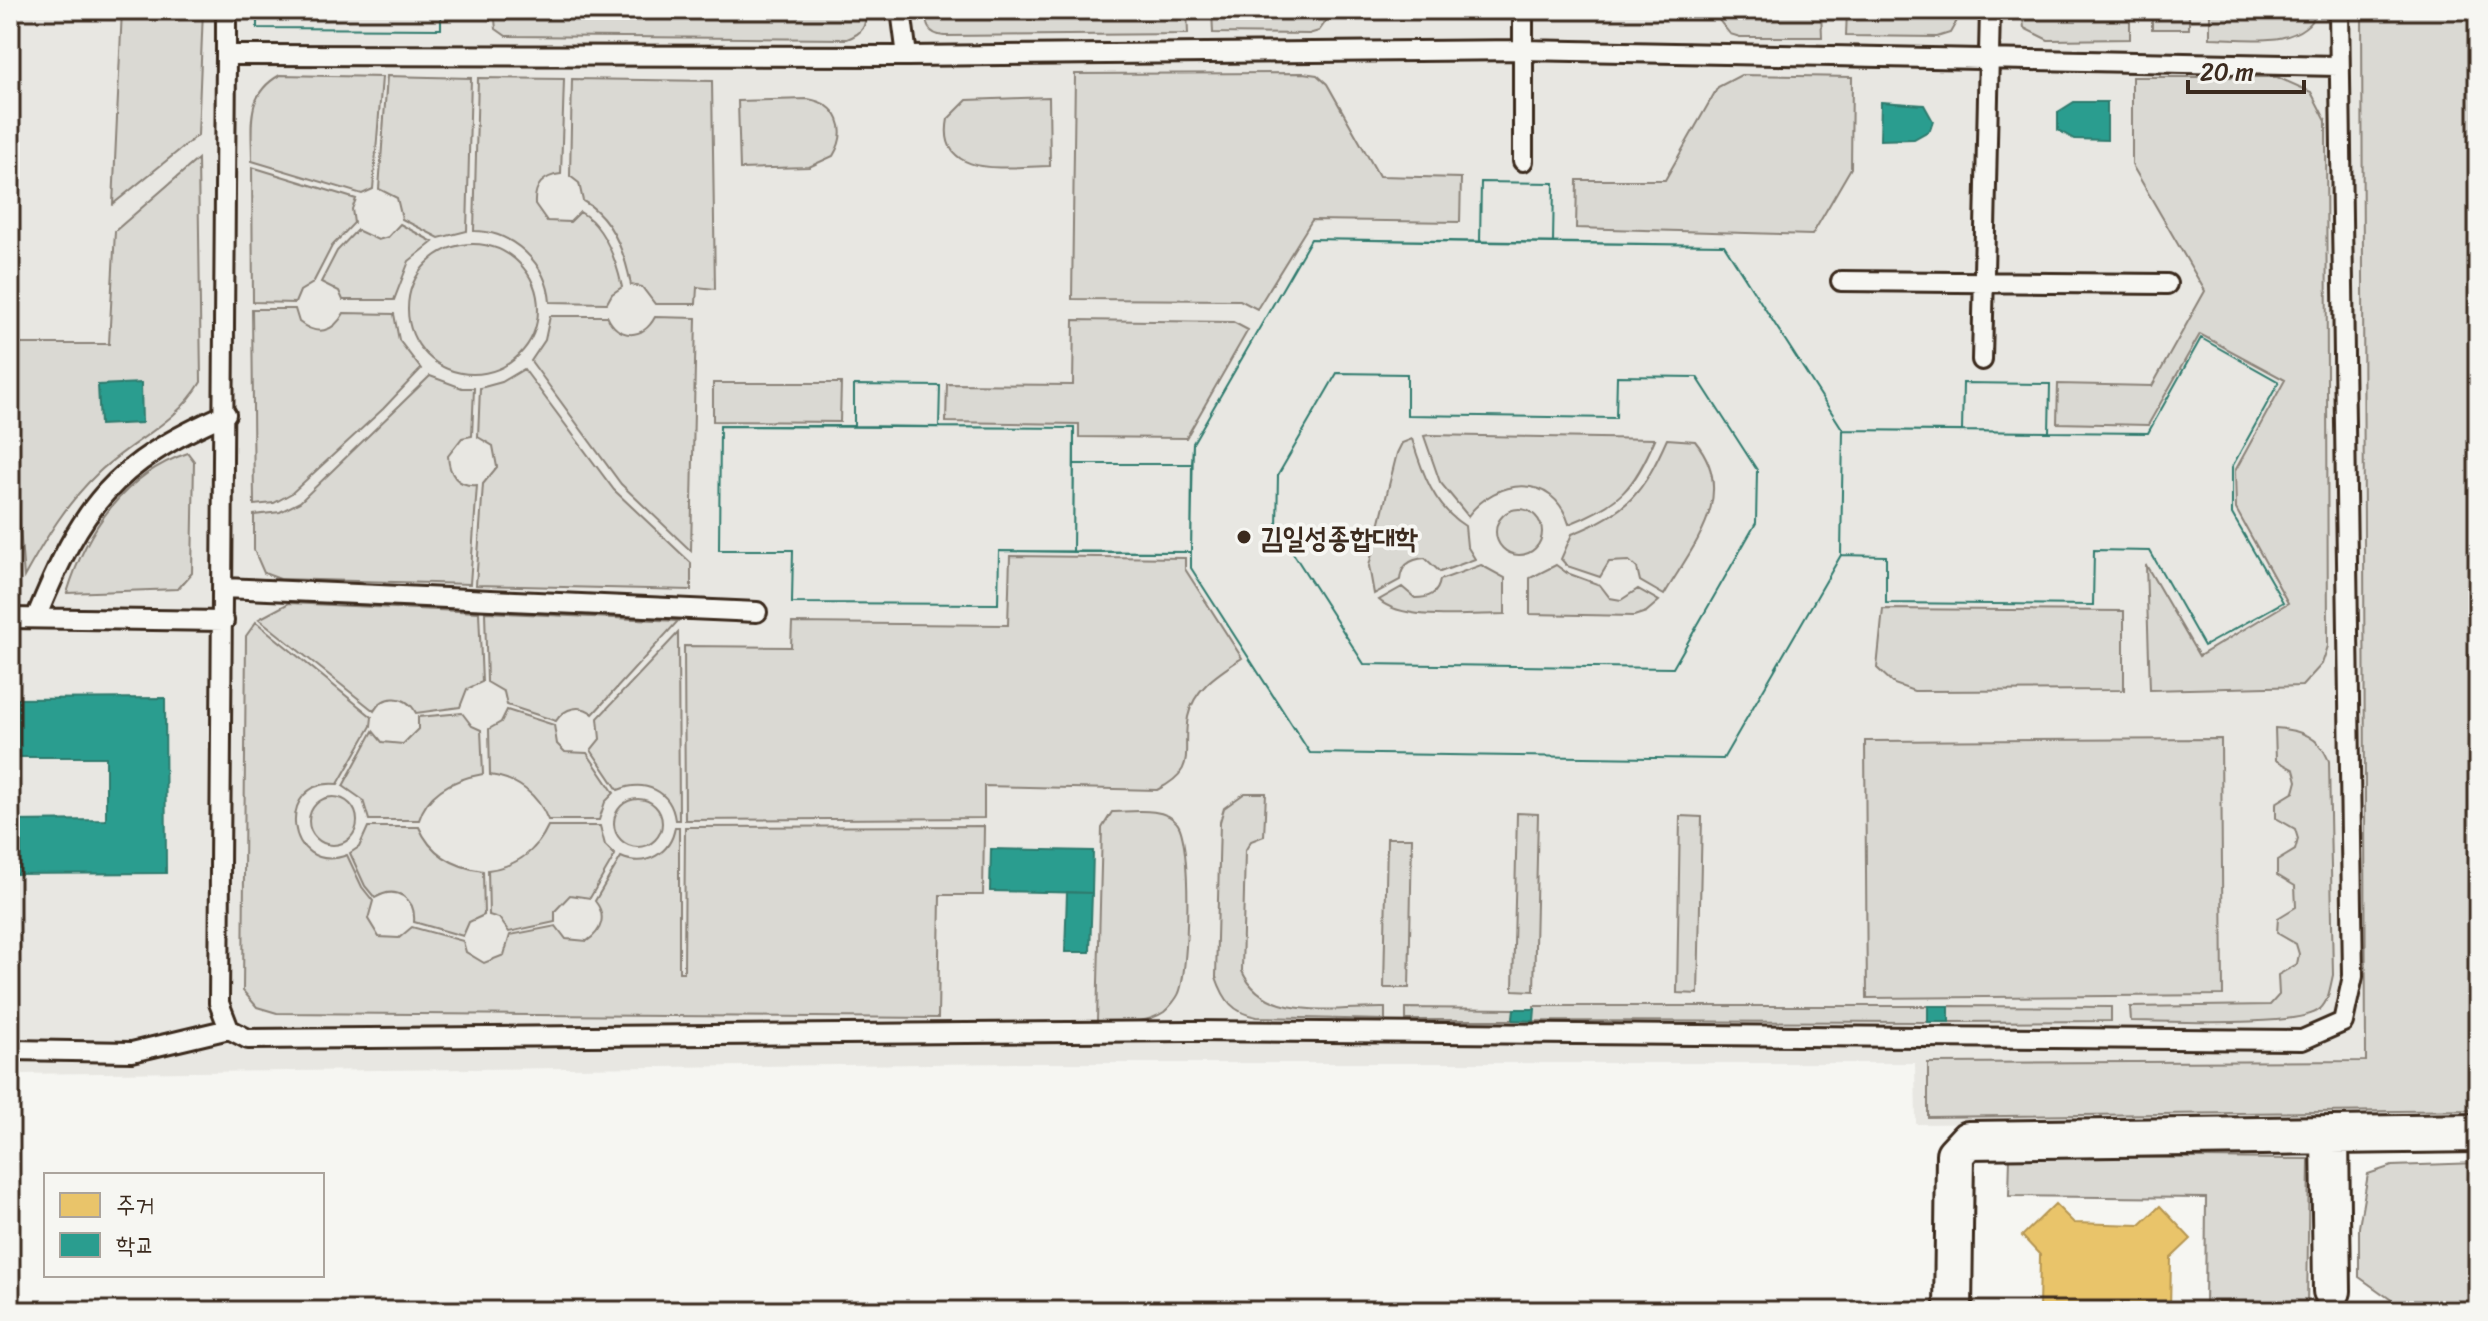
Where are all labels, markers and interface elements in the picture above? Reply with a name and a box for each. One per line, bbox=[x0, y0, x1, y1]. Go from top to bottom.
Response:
scale bar bbox=[2188, 44, 2304, 94]
text: 20 m bbox=[2200, 51, 2254, 93]
place label: 김일성종합대학 bbox=[1260, 513, 1418, 562]
marker: 김일성종합대학 bbox=[1235, 528, 1253, 546]
legend bbox=[44, 1173, 324, 1277]
text: 주거 bbox=[116, 1184, 155, 1226]
text: 학교 bbox=[116, 1224, 155, 1266]

